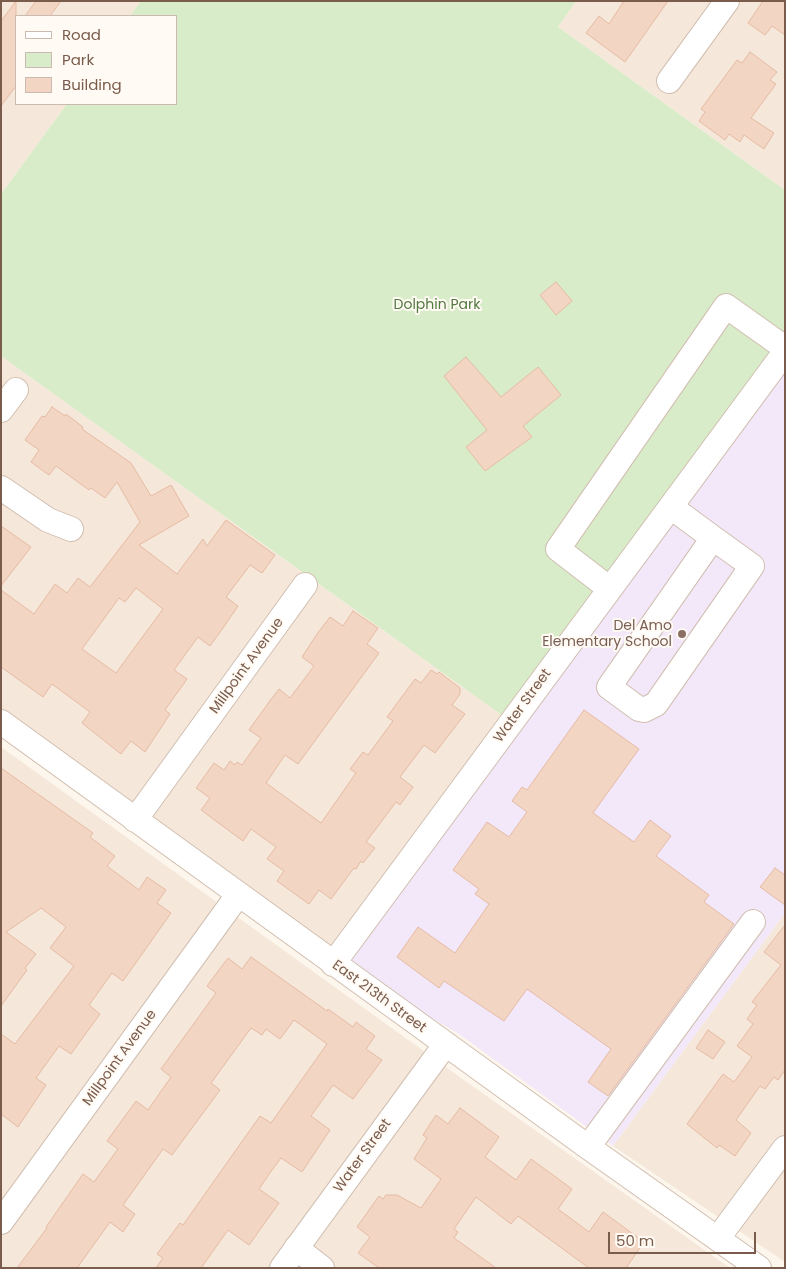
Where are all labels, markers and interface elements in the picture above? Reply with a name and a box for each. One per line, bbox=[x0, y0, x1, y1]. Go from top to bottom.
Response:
legend bbox=[15, 15, 178, 105]
text: Road bbox=[62, 24, 101, 45]
text: Park bbox=[62, 49, 94, 70]
text: Building bbox=[62, 74, 122, 95]
park label: Dolphin Park bbox=[394, 297, 480, 313]
street label: Millpoint Avenue bbox=[207, 615, 287, 717]
place label: Del Amo Elementary School bbox=[542, 618, 672, 650]
marker: Del Amo Elementary School bbox=[676, 628, 688, 640]
street label: Water Street bbox=[491, 666, 555, 746]
street label: East 213th Street bbox=[329, 957, 429, 1037]
street label: Millpoint Avenue bbox=[80, 1007, 160, 1109]
street label: Water Street bbox=[331, 1116, 395, 1196]
scale bar bbox=[611, 1222, 758, 1254]
text: 50 m bbox=[616, 1230, 654, 1251]

